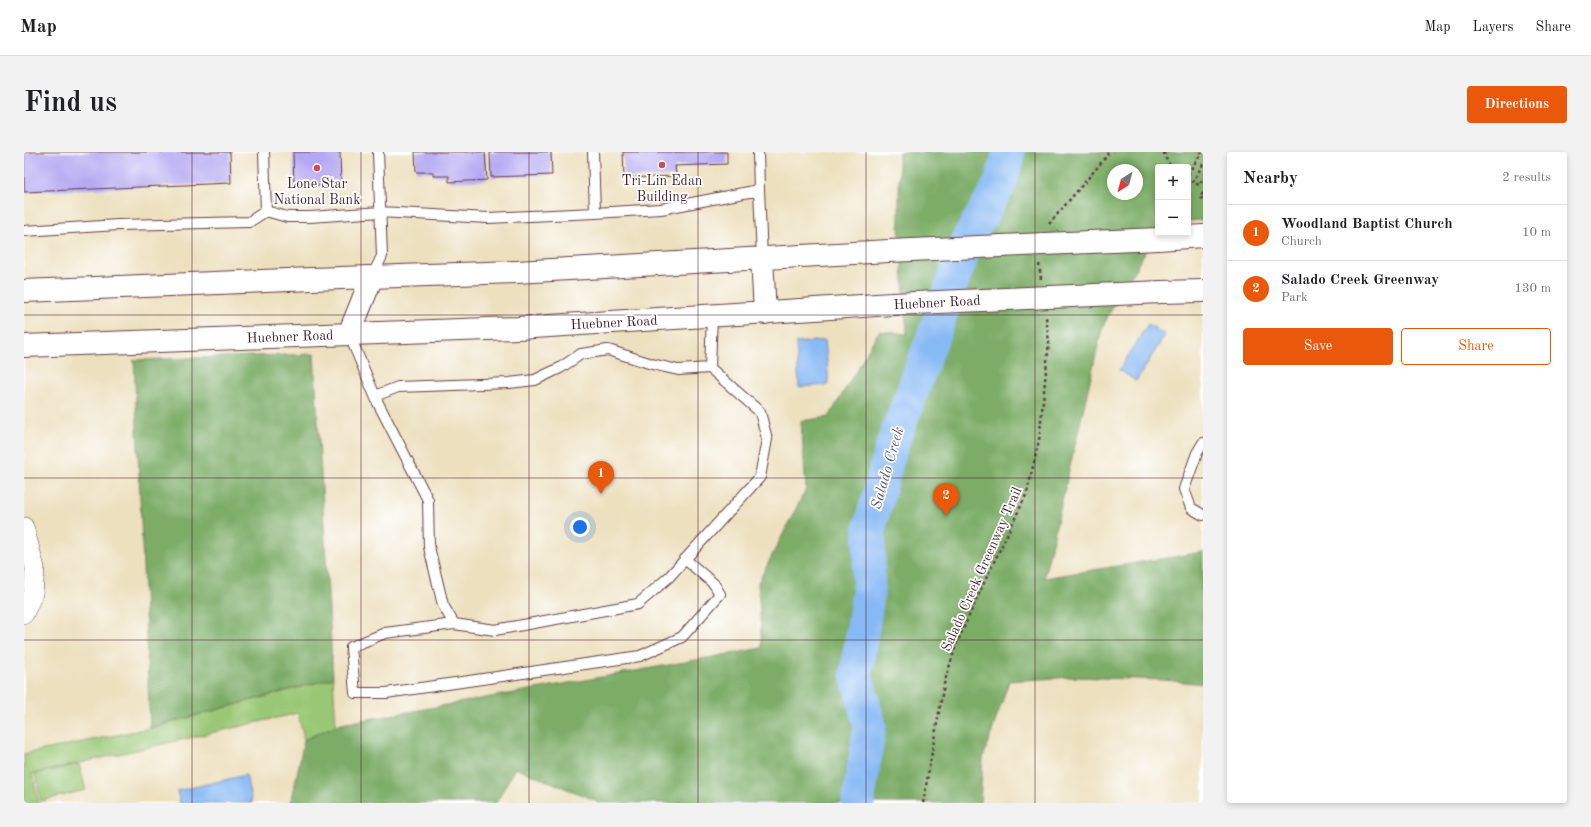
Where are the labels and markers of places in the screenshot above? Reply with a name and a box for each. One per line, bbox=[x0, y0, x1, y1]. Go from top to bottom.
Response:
marker: Tri-Lin Edan Building bbox=[657, 160, 667, 170]
marker: Lone Star National Bank bbox=[312, 163, 322, 173]
place label: Tri-Lin Edan Building bbox=[622, 174, 703, 204]
place label: Lone Star National Bank bbox=[274, 177, 360, 207]
pin: 1 bbox=[588, 461, 614, 494]
pin: 2 bbox=[933, 483, 959, 516]

